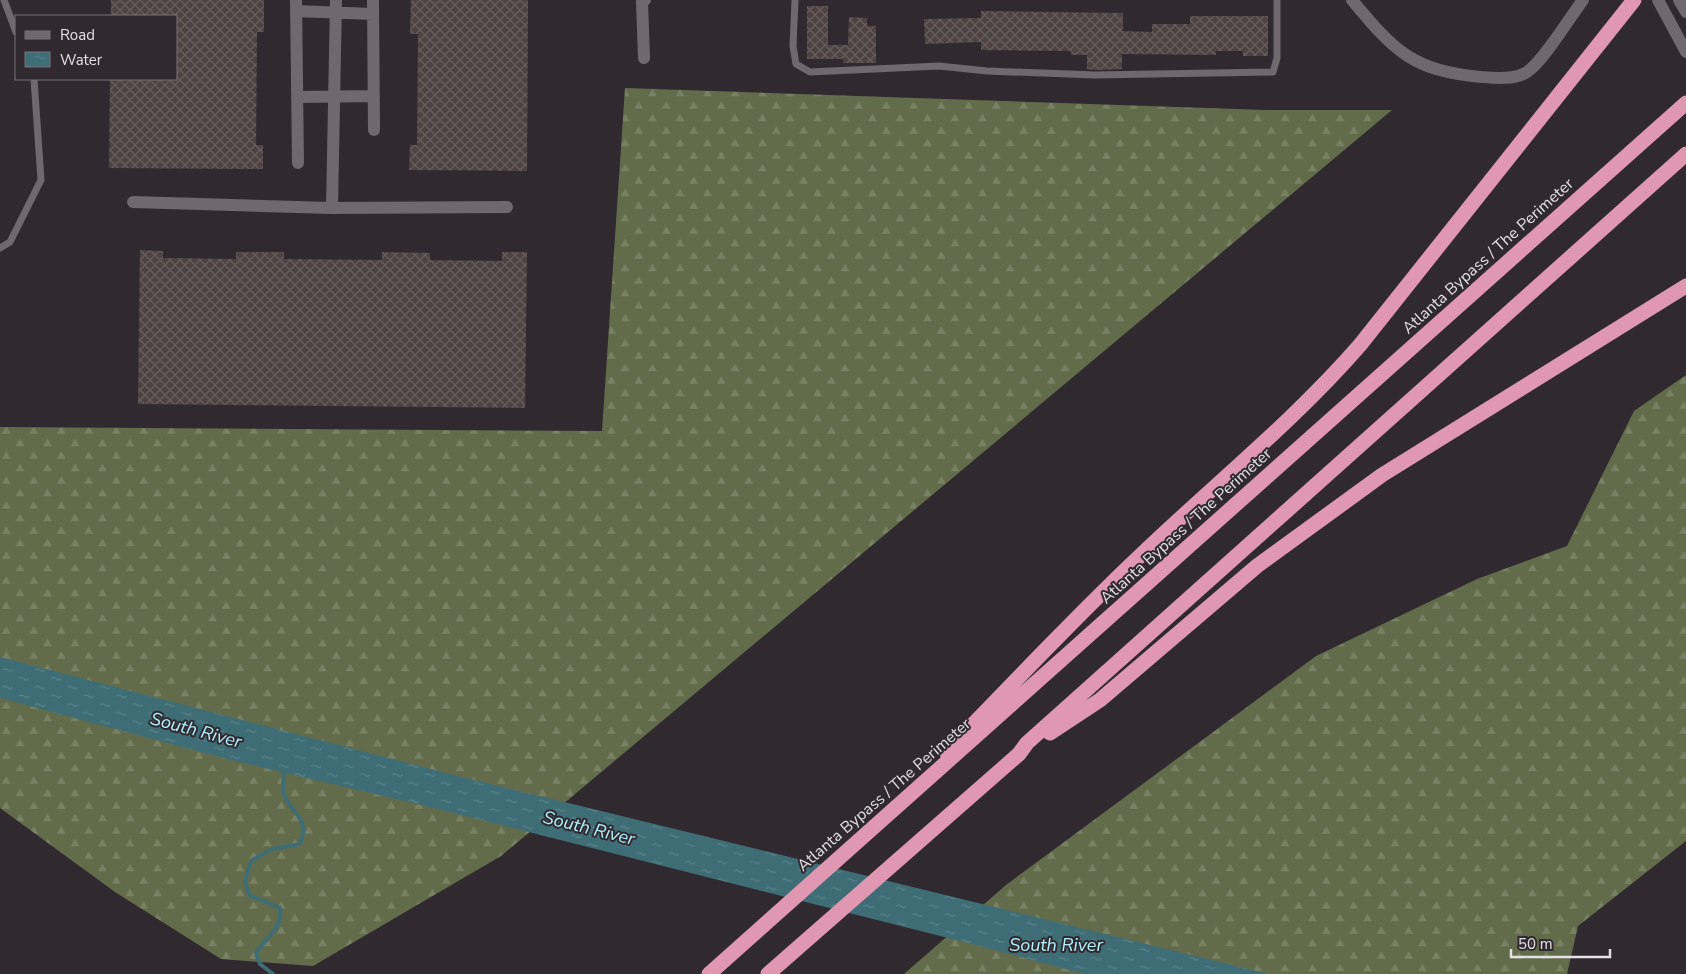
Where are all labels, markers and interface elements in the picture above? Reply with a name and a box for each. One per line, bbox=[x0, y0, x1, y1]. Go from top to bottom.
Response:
legend bbox=[15, 15, 178, 80]
text: Road bbox=[60, 25, 95, 45]
text: Water bbox=[60, 50, 103, 70]
street label: Atlanta Bypass / The Perimeter bbox=[1398, 173, 1579, 339]
street label: Atlanta Bypass / The Perimeter bbox=[1096, 443, 1277, 609]
water label: South River bbox=[148, 706, 245, 754]
street label: Atlanta Bypass / The Perimeter bbox=[792, 713, 976, 877]
water label: South River bbox=[541, 805, 638, 851]
scale bar bbox=[1511, 926, 1610, 958]
water label: South River bbox=[1009, 933, 1103, 957]
text: 50 m bbox=[1518, 934, 1553, 954]

